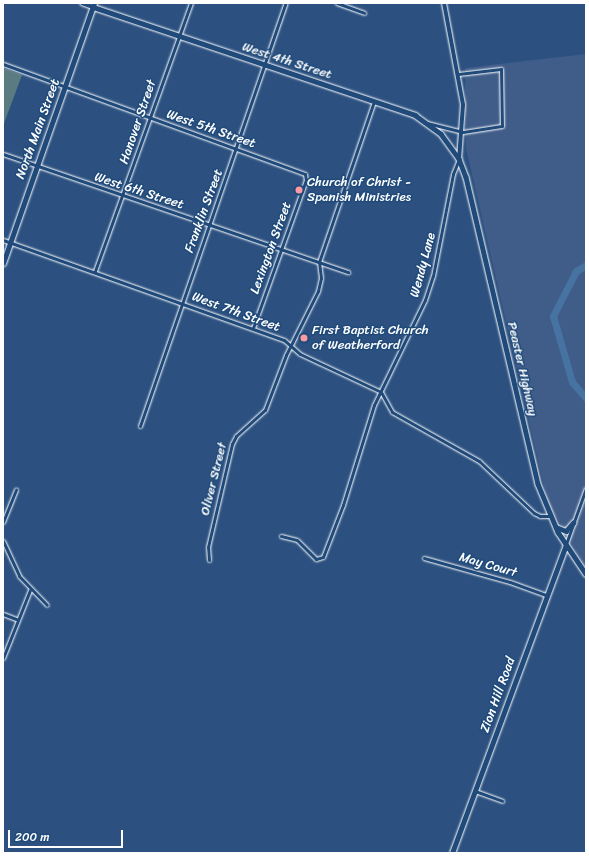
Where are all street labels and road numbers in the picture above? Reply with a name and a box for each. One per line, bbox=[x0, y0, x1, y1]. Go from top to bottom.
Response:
street label: West 4th Street bbox=[240, 39, 334, 83]
street label: North Main Street bbox=[13, 77, 63, 181]
street label: Hanover Street bbox=[116, 78, 160, 166]
street label: West 5th Street bbox=[164, 106, 258, 152]
street label: Franklin Street bbox=[182, 167, 226, 255]
street label: West 6th Street bbox=[92, 169, 186, 213]
street label: Lexington Street bbox=[247, 200, 295, 296]
street label: Wendy Lane bbox=[407, 231, 439, 299]
street label: West 7th Street bbox=[190, 289, 282, 335]
street label: Peaster Highway bbox=[504, 320, 540, 418]
street label: Oliver Street bbox=[197, 441, 231, 517]
street label: May Court bbox=[457, 549, 519, 581]
street label: Zion Hill Road bbox=[477, 655, 519, 735]

